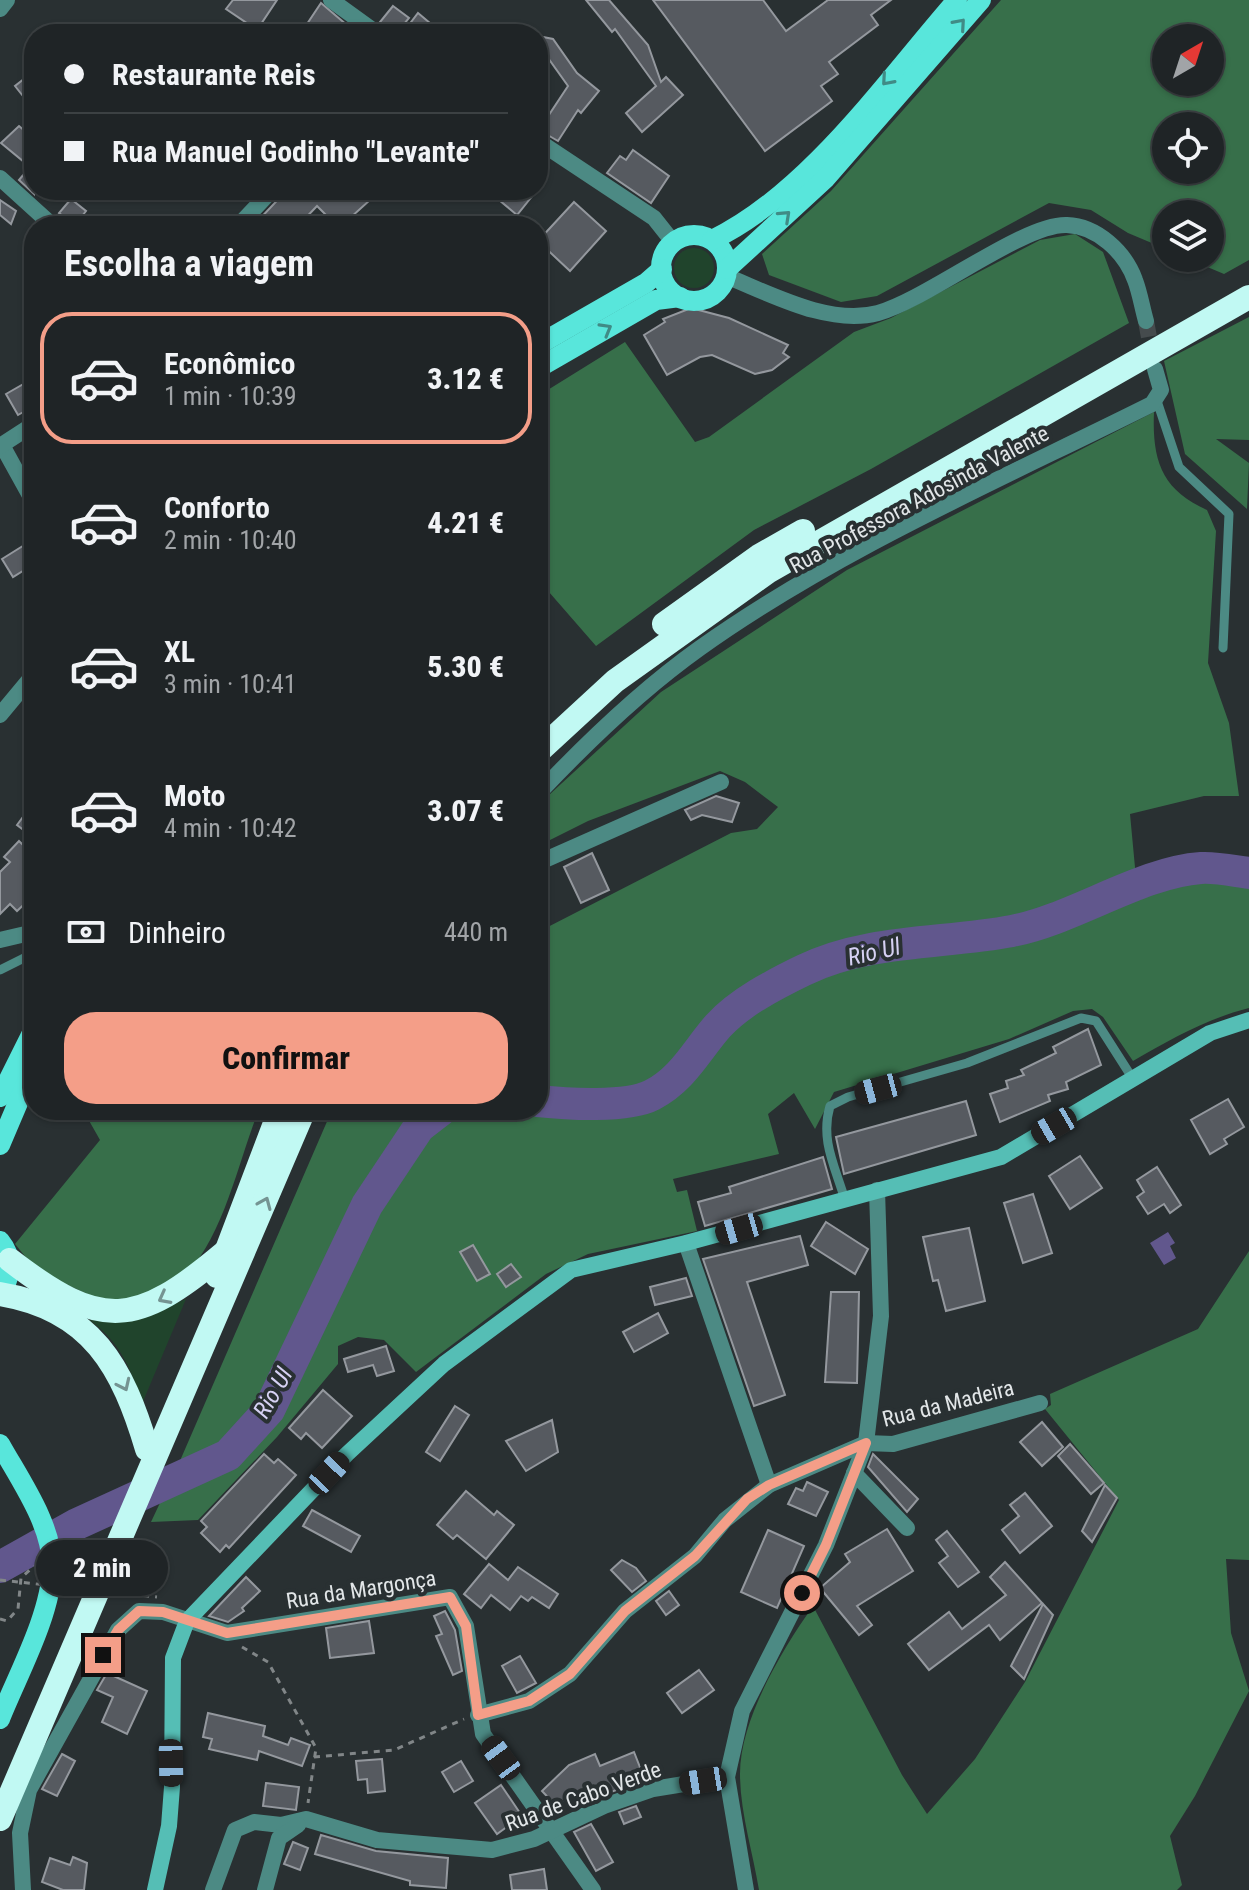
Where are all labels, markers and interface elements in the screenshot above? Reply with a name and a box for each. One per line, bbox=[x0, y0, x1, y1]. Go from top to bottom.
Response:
one-way arrow bbox=[950, 19, 965, 34]
north arrow bbox=[1152, 24, 1224, 96]
map controls bbox=[1152, 24, 1224, 272]
text: Restaurante Reis bbox=[112, 57, 316, 92]
one-way arrow bbox=[882, 71, 897, 86]
button: locate bbox=[1152, 112, 1224, 184]
text: Rua Manuel Godinho "Levante" bbox=[112, 134, 479, 169]
button: layers bbox=[1152, 200, 1224, 272]
one-way arrow bbox=[775, 212, 790, 226]
text: Escolha a viagem bbox=[64, 243, 314, 285]
one-way arrow bbox=[597, 323, 611, 339]
icon: car bbox=[68, 342, 140, 414]
text: Econômico bbox=[164, 346, 295, 381]
text: 3.12 € bbox=[427, 361, 504, 396]
text: 1 min · 10:39 bbox=[164, 381, 297, 411]
street label: Rua Professora Adosinda Valente bbox=[785, 420, 1053, 578]
icon: car bbox=[68, 486, 140, 558]
text: Conforto bbox=[164, 490, 270, 525]
text: 4.21 € bbox=[427, 505, 504, 540]
text: 2 min · 10:40 bbox=[164, 525, 297, 555]
icon: car bbox=[68, 630, 140, 702]
text: XL bbox=[164, 634, 195, 669]
text: 5.30 € bbox=[427, 649, 504, 684]
text: 3 min · 10:41 bbox=[164, 669, 297, 699]
icon: car bbox=[68, 774, 140, 846]
text: Moto bbox=[164, 778, 225, 813]
text: 3.07 € bbox=[427, 793, 504, 828]
text: 4 min · 10:42 bbox=[164, 813, 297, 843]
icon: cash bbox=[64, 910, 108, 954]
text: Dinheiro bbox=[128, 915, 226, 950]
text: 440 m bbox=[444, 917, 508, 947]
water label: Rio Ul bbox=[845, 932, 904, 972]
button: Confirmar bbox=[64, 1012, 508, 1104]
car bbox=[852, 1071, 904, 1107]
car bbox=[1027, 1104, 1081, 1148]
one-way arrow bbox=[255, 1197, 271, 1211]
car bbox=[713, 1211, 765, 1247]
one-way arrow bbox=[158, 1288, 173, 1304]
water label: Rio Ul bbox=[248, 1362, 299, 1423]
street label: Rua da Madeira bbox=[880, 1375, 1016, 1432]
one-way arrow bbox=[115, 1377, 131, 1392]
car bbox=[304, 1447, 354, 1499]
callout: 2 min bbox=[37, 1539, 169, 1595]
text: 2 min bbox=[73, 1553, 131, 1583]
street label: Rua da Margonça bbox=[284, 1565, 438, 1614]
route start bbox=[784, 1575, 820, 1611]
route end bbox=[85, 1637, 121, 1673]
car bbox=[477, 1732, 525, 1784]
car bbox=[159, 1739, 183, 1787]
street label: Rua de Cabo Verde bbox=[502, 1757, 665, 1836]
car bbox=[677, 1765, 729, 1797]

